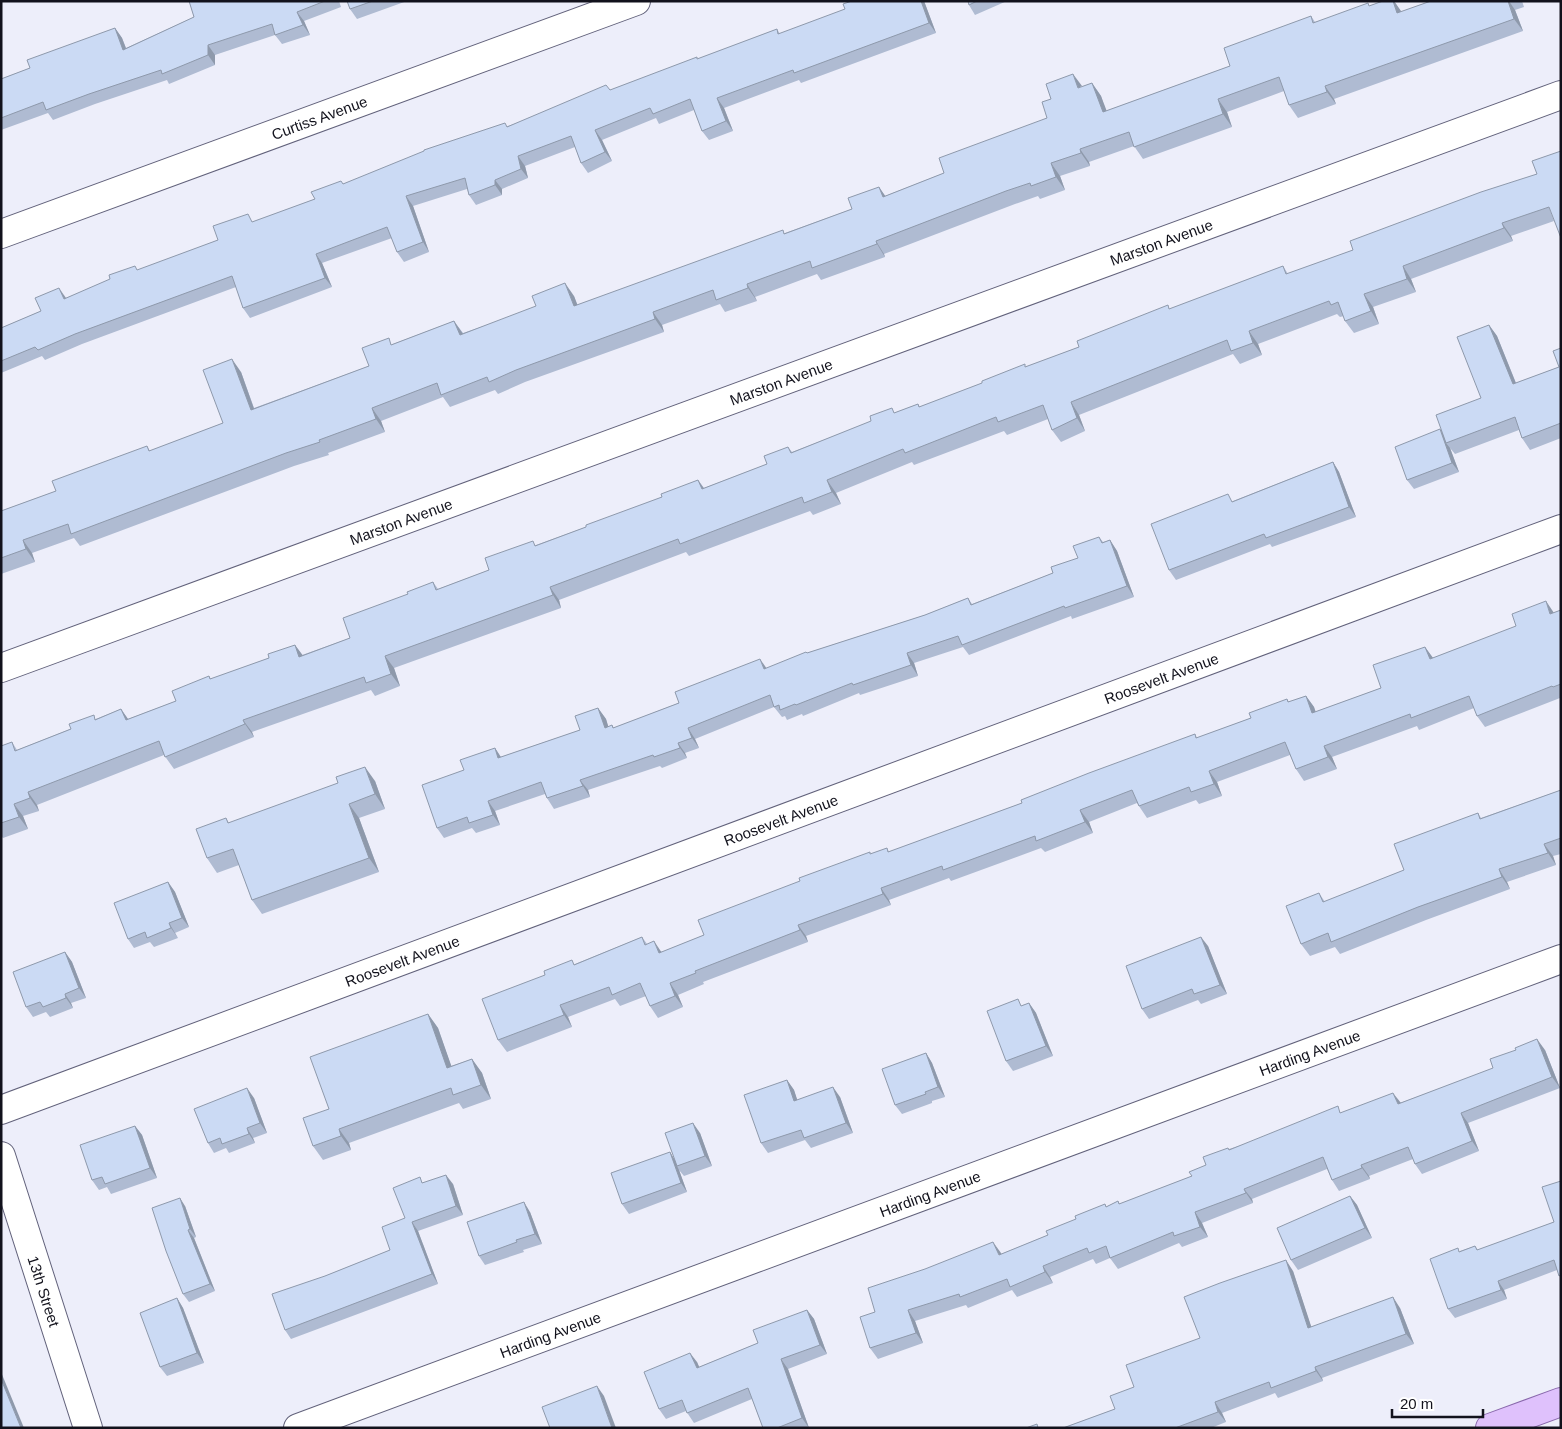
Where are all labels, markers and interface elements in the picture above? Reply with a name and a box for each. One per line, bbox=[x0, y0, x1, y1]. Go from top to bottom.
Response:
street label: Curtiss Avenue bbox=[269, 92, 369, 143]
street label: Marston Avenue bbox=[1108, 215, 1215, 268]
street label: Marston Avenue bbox=[727, 355, 835, 408]
street label: Marston Avenue bbox=[347, 494, 455, 548]
street label: Roosevelt Avenue bbox=[1102, 649, 1221, 707]
street label: Roosevelt Avenue bbox=[721, 791, 840, 849]
street label: Roosevelt Avenue bbox=[343, 932, 462, 990]
street label: Harding Avenue bbox=[1257, 1026, 1362, 1079]
street label: Harding Avenue bbox=[877, 1167, 983, 1220]
street label: 13th Street bbox=[25, 1254, 64, 1330]
street label: Harding Avenue bbox=[497, 1308, 603, 1361]
scale bar bbox=[1392, 1386, 1483, 1418]
text: 20 m bbox=[1400, 1395, 1433, 1412]

